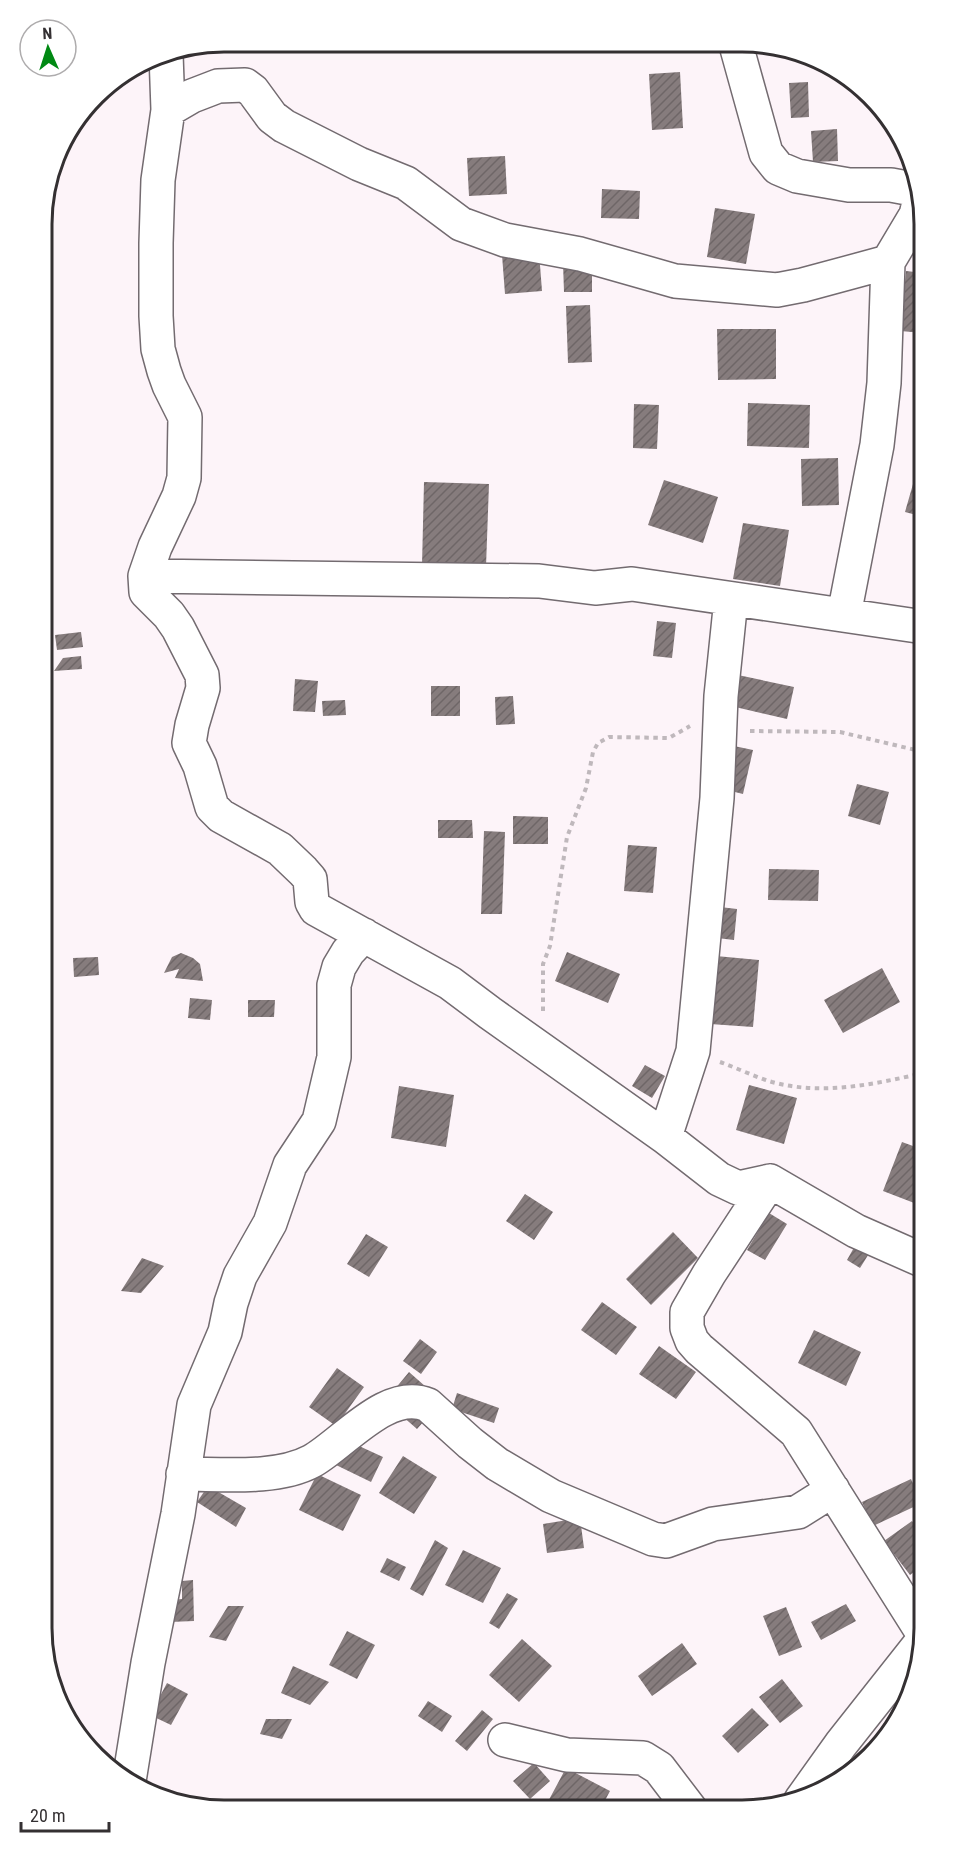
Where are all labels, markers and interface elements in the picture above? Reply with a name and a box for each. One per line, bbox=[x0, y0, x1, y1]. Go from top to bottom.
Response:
north arrow bbox=[18, 18, 78, 78]
text: N bbox=[42, 24, 53, 43]
scale bar bbox=[21, 1795, 110, 1833]
text: 20 m bbox=[30, 1805, 65, 1826]

